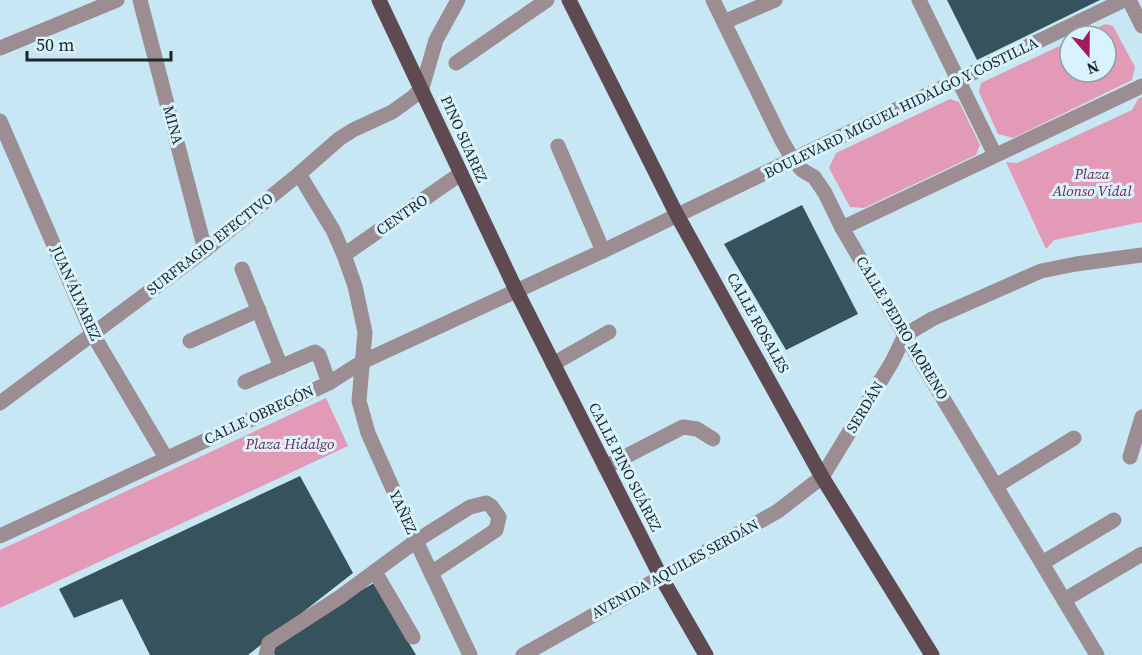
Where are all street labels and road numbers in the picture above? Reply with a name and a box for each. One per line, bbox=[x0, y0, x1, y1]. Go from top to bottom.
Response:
street label: BOULEVARD MIGUEL HIDALGO Y COSTILLA bbox=[760, 32, 1041, 183]
street label: PINO SUAREZ bbox=[436, 92, 493, 186]
street label: MINA bbox=[158, 103, 189, 147]
street label: SURFRAGIO EFECTIVO bbox=[142, 187, 277, 300]
street label: CENTRO bbox=[372, 189, 432, 240]
street label: JUAN ÁLVAREZ bbox=[46, 241, 107, 344]
street label: CALLE PEDRO MORENO bbox=[851, 252, 954, 404]
street label: CALLE ROSALES bbox=[722, 269, 795, 377]
street label: SERDÁN bbox=[841, 377, 888, 437]
street label: CALLE OBREGÓN bbox=[200, 380, 317, 449]
street label: CALLE PINO SUÁREZ bbox=[584, 399, 667, 535]
street label: YAÑEZ bbox=[384, 486, 422, 537]
street label: AVENIDA AQUILES SERDÁN bbox=[587, 514, 762, 623]

